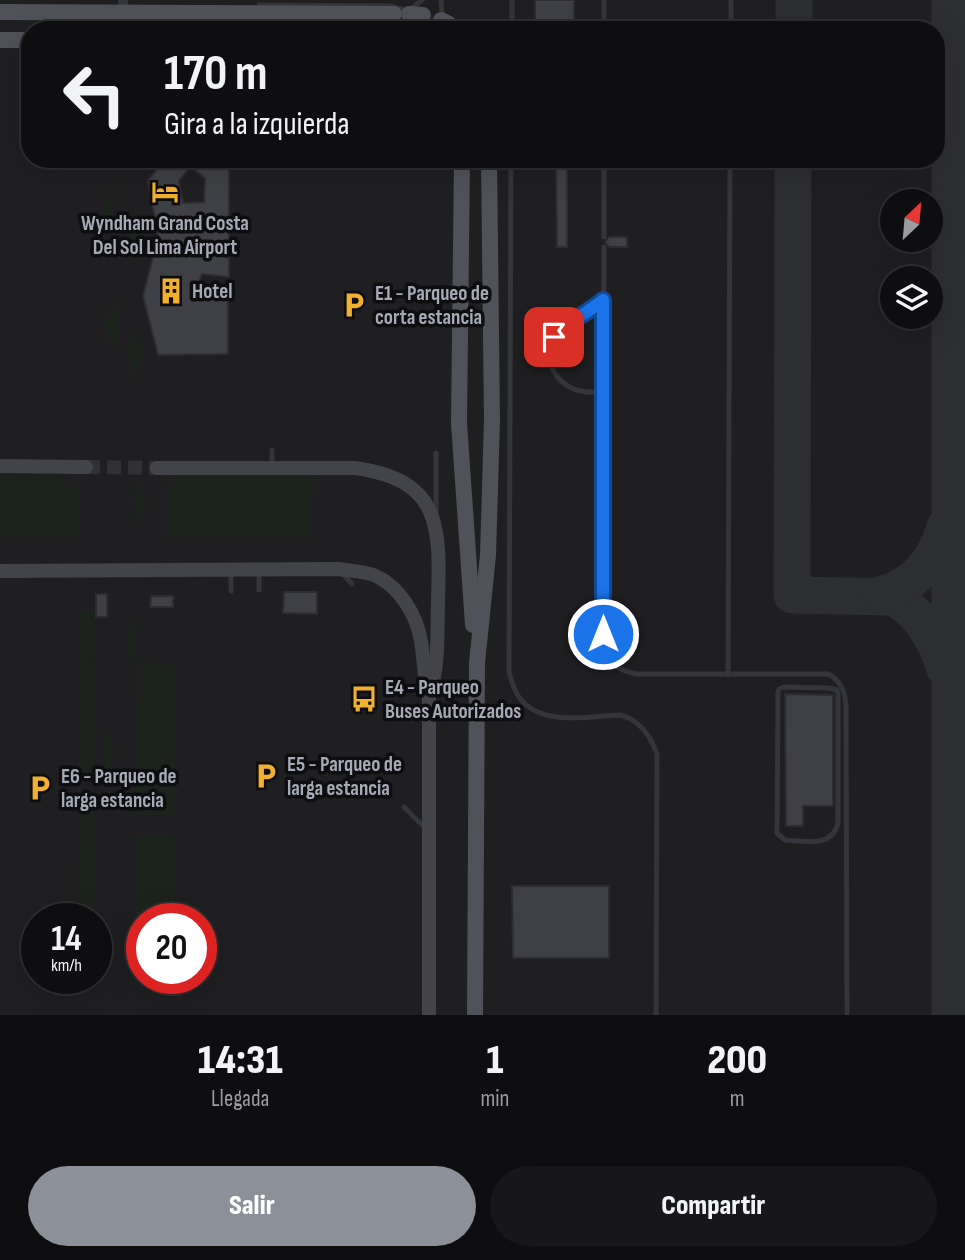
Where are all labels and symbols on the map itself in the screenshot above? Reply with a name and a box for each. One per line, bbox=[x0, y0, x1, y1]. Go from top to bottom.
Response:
hotel icon: Wyndham Grand Costa Del Sol Lima Airport bbox=[150, 177, 180, 207]
north arrow bbox=[880, 189, 943, 252]
place label: Wyndham Grand Costa Del Sol Lima Airport bbox=[81, 211, 249, 260]
building icon: Hotel bbox=[156, 276, 186, 306]
place label: Hotel bbox=[192, 279, 232, 304]
place label: E1 - Parqueo de corta estancia bbox=[375, 281, 489, 330]
parking icon: E1 - Parqueo de corta estancia bbox=[339, 290, 369, 320]
pin bbox=[524, 307, 584, 367]
position arrow bbox=[566, 597, 640, 671]
place label: E4 - Parqueo Buses Autorizados bbox=[385, 675, 521, 724]
bus stop icon: E4 - Parqueo Buses Autorizados bbox=[349, 684, 379, 714]
place label: E5 - Parqueo de larga estancia bbox=[287, 752, 402, 801]
parking icon: E5 - Parqueo de larga estancia bbox=[251, 761, 281, 791]
place label: E6 - Parqueo de larga estancia bbox=[61, 764, 177, 813]
parking icon: E6 - Parqueo de larga estancia bbox=[25, 773, 55, 803]
speed limit sign: 20 bbox=[126, 903, 217, 994]

